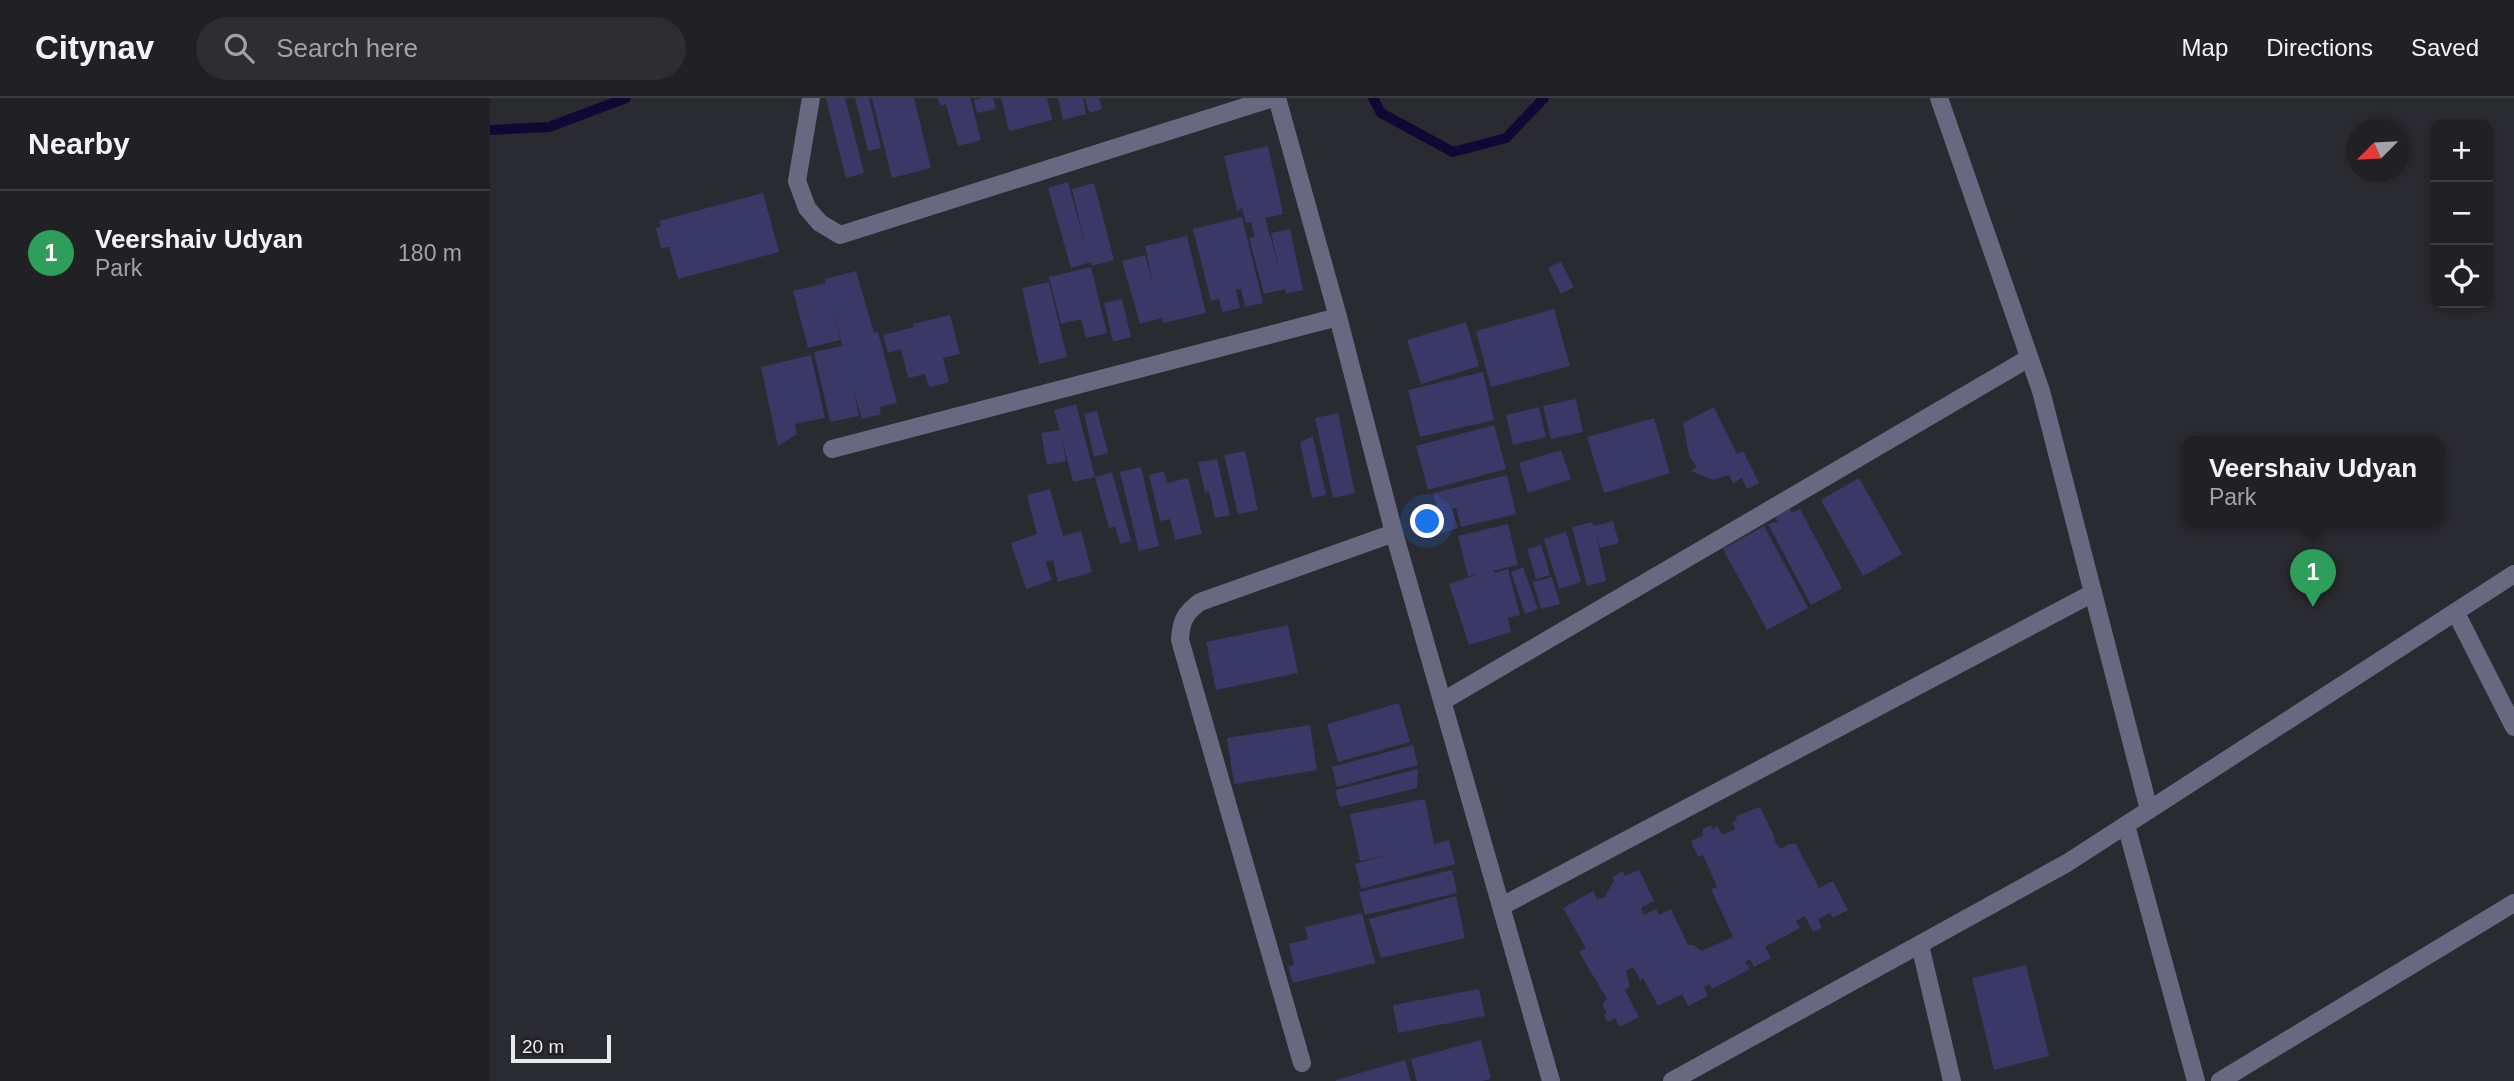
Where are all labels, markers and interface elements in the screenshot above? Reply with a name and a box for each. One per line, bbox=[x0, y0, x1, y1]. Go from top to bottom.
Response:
search box bbox=[196, 17, 686, 80]
text: Citynav bbox=[35, 29, 154, 66]
icon: search bbox=[220, 29, 258, 67]
text: Search here bbox=[276, 33, 418, 63]
text: Map bbox=[2182, 34, 2228, 61]
text: Directions bbox=[2266, 34, 2373, 61]
text: Saved bbox=[2411, 34, 2479, 61]
north arrow bbox=[2346, 119, 2409, 182]
map controls bbox=[2430, 119, 2493, 308]
button: + bbox=[2430, 119, 2493, 182]
text: Nearby bbox=[28, 127, 130, 160]
button: − bbox=[2430, 182, 2493, 245]
text: Veershaiv Udyan bbox=[95, 224, 303, 254]
text: 1 bbox=[45, 240, 57, 266]
text: 180 m bbox=[398, 240, 462, 266]
button: locate bbox=[2430, 245, 2493, 308]
text: Park bbox=[95, 255, 142, 281]
popup bbox=[2182, 436, 2444, 527]
text: Veershaiv Udyan bbox=[2209, 453, 2417, 483]
text: Park bbox=[2209, 484, 2256, 510]
your location bbox=[1410, 504, 1444, 538]
pin: 1 bbox=[2290, 549, 2336, 607]
scale bar bbox=[511, 1032, 611, 1064]
text: 20 m bbox=[522, 1036, 564, 1057]

